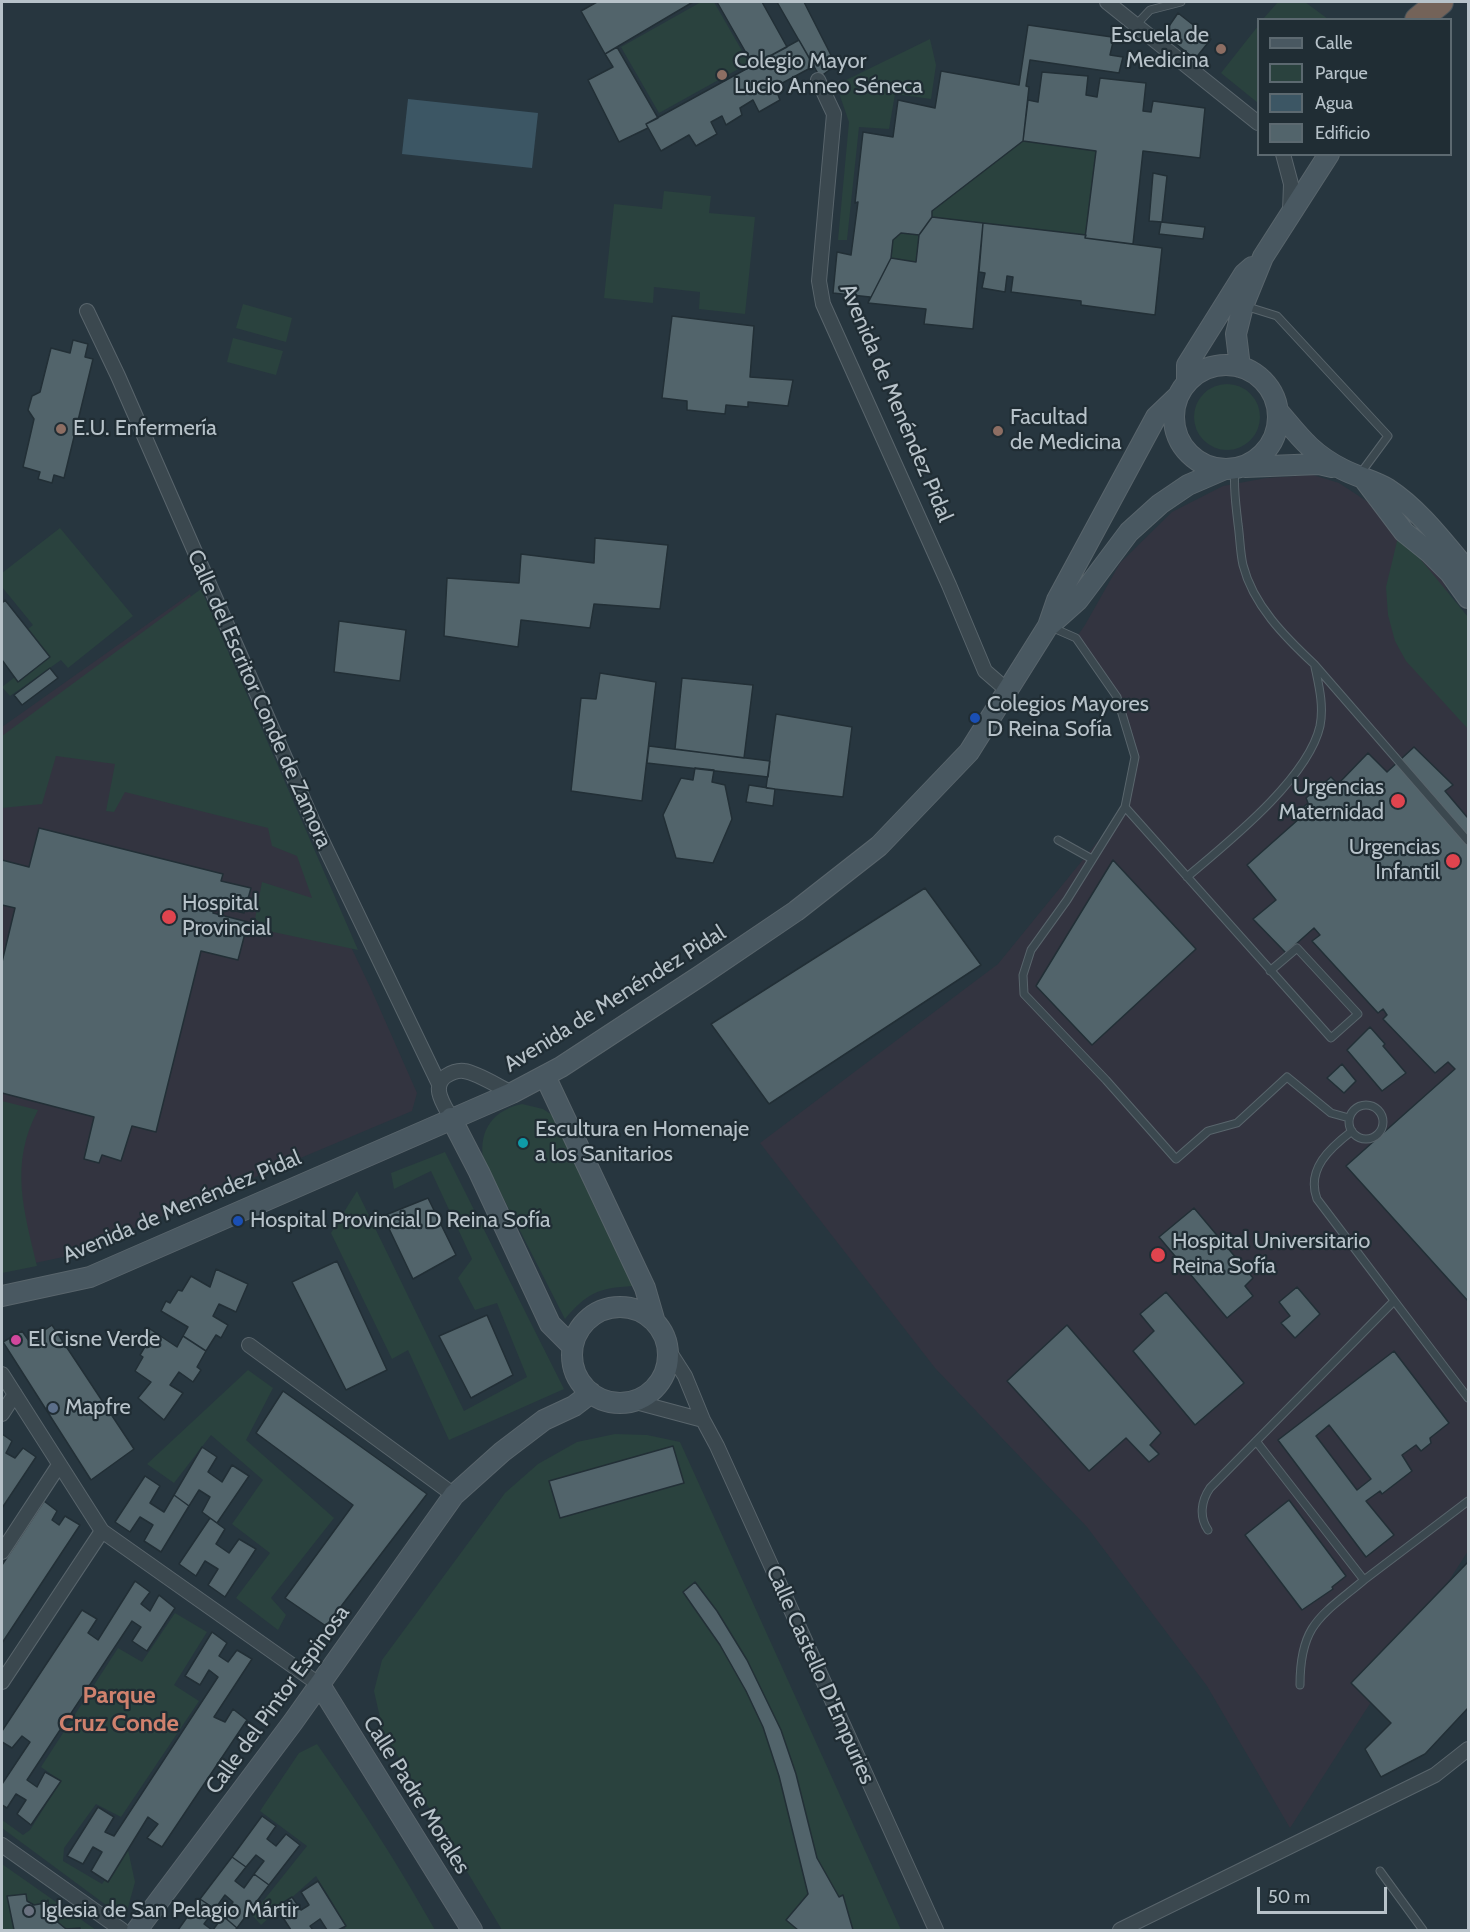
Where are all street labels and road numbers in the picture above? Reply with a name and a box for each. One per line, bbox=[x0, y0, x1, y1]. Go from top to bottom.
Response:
street label: Avenida de Menéndez Pidal bbox=[834, 280, 958, 526]
street label: Calle del Escritor Conde de Zamora bbox=[181, 546, 337, 852]
street label: Avenida de Menéndez Pidal bbox=[499, 920, 731, 1078]
street label: Avenida de Menéndez Pidal bbox=[59, 1145, 305, 1269]
street label: Calle Castello D'Empuries bbox=[760, 1562, 880, 1788]
street label: Calle del Pintor Espinosa bbox=[201, 1600, 355, 1800]
street label: Calle Padre Morales bbox=[357, 1711, 475, 1879]

